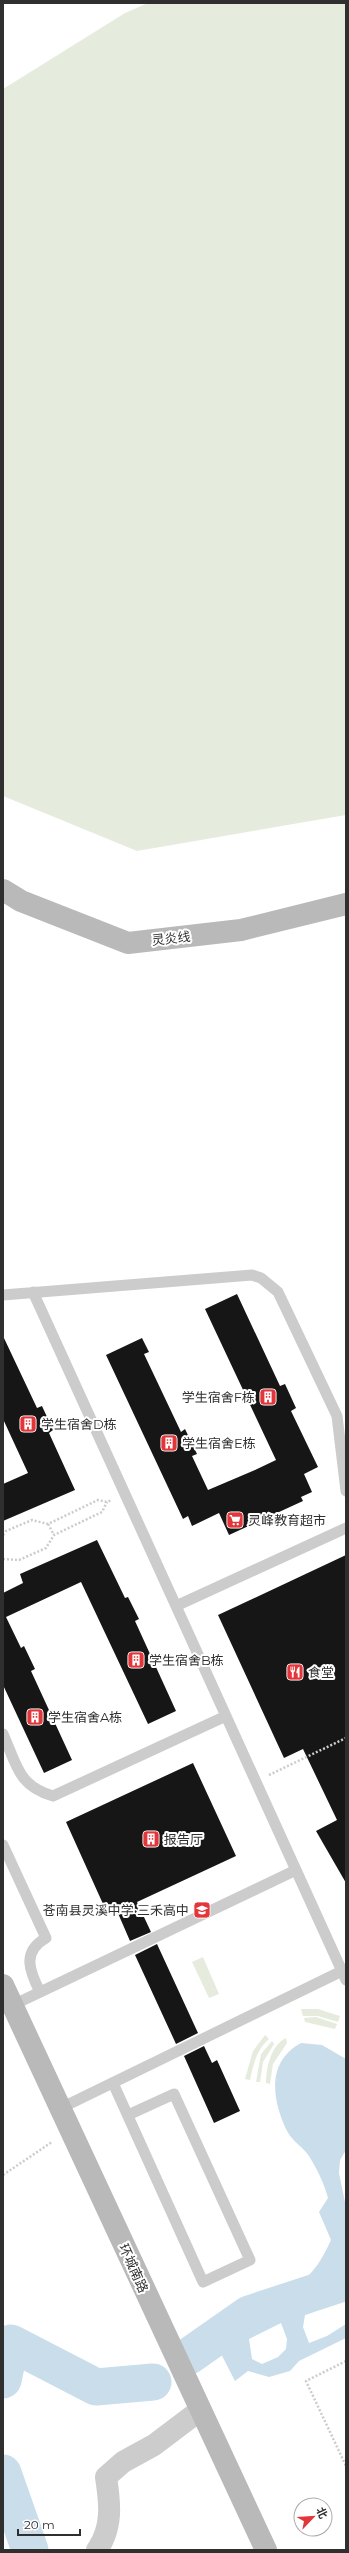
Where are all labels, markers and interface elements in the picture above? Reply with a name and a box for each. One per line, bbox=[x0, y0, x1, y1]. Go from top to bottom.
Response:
street label: 灵炎线 bbox=[151, 928, 191, 948]
building icon: 学生宿舍F栋 bbox=[258, 1387, 278, 1407]
place label: 学生宿舍F栋 bbox=[182, 1389, 255, 1405]
building icon: 学生宿舍D栋 bbox=[18, 1414, 38, 1434]
place label: 学生宿舍D栋 bbox=[41, 1416, 117, 1432]
building icon: 学生宿舍E栋 bbox=[159, 1433, 179, 1453]
place label: 学生宿舍E栋 bbox=[182, 1435, 256, 1451]
supermarket icon: 灵峰教育超市 bbox=[225, 1510, 245, 1530]
place label: 灵峰教育超市 bbox=[248, 1512, 326, 1528]
building icon: 学生宿舍B栋 bbox=[126, 1650, 146, 1670]
place label: 学生宿舍B栋 bbox=[149, 1652, 224, 1668]
restaurant icon: 食堂 bbox=[285, 1662, 305, 1682]
place label: 食堂 bbox=[308, 1664, 334, 1680]
building icon: 学生宿舍A栋 bbox=[25, 1707, 45, 1727]
place label: 学生宿舍A栋 bbox=[48, 1709, 122, 1725]
building icon: 报告厅 bbox=[141, 1829, 161, 1849]
place label: 报告厅 bbox=[164, 1831, 203, 1847]
school or university icon: 苍南县灵溪中学·三禾高中 bbox=[192, 1900, 212, 1920]
place label: 苍南县灵溪中学·三禾高中 bbox=[43, 1902, 189, 1918]
street label: 环城南路 bbox=[116, 2241, 152, 2295]
north arrow bbox=[293, 2497, 333, 2537]
text: 北 bbox=[313, 2505, 331, 2521]
scale bar bbox=[18, 2511, 80, 2537]
text: 20 m bbox=[24, 2517, 55, 2532]

